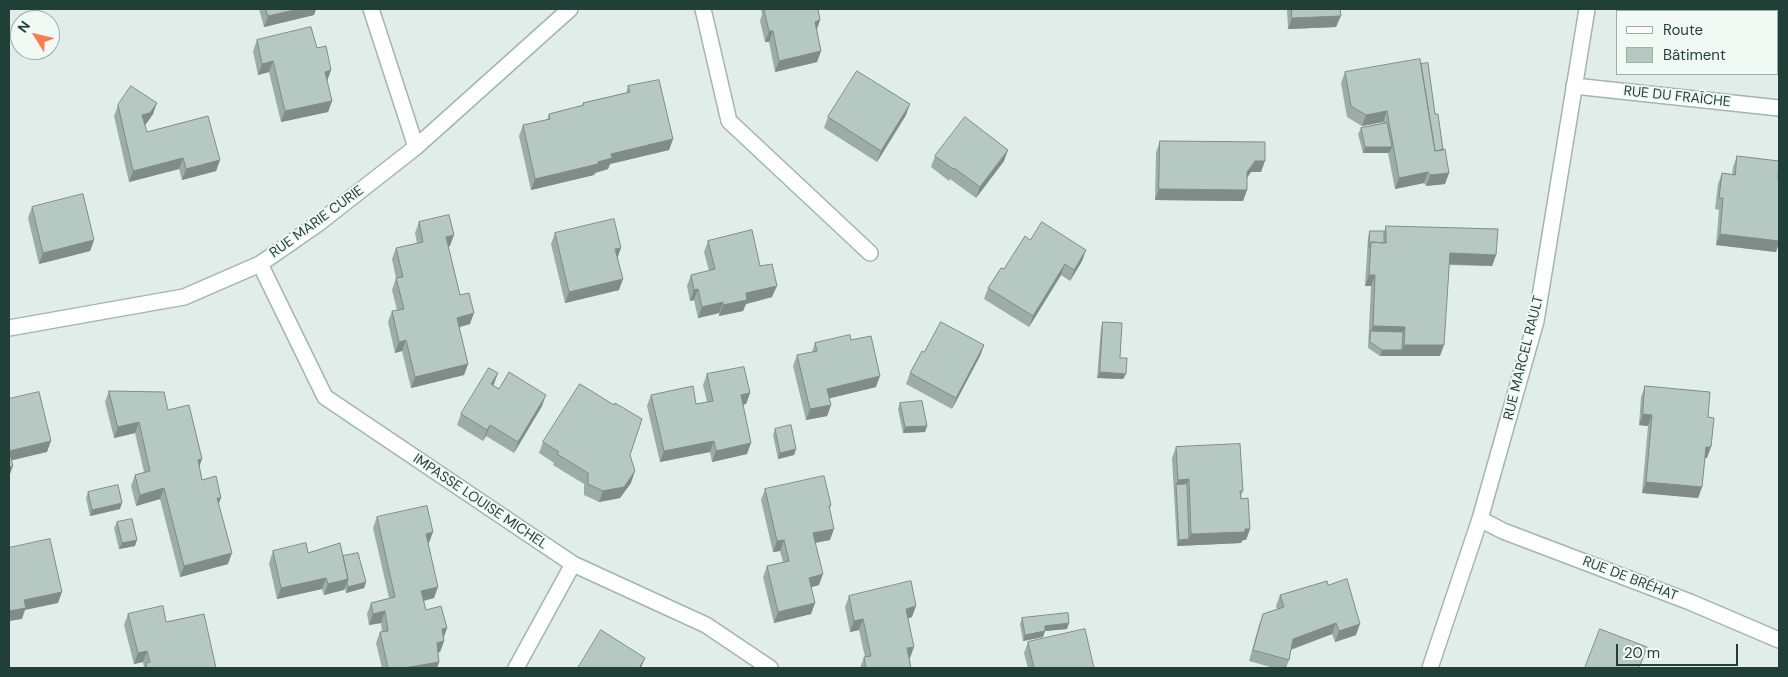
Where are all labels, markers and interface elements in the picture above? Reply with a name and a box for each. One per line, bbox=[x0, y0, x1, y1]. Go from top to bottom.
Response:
north arrow bbox=[10, 10, 60, 60]
legend bbox=[1616, 10, 1778, 75]
text: N bbox=[13, 17, 34, 36]
text: Route bbox=[1663, 20, 1703, 40]
text: Bâtiment bbox=[1663, 45, 1726, 65]
street label: RUE DU FRAÎCHE bbox=[1623, 83, 1731, 111]
street label: RUE MARIE CURIE bbox=[267, 182, 367, 262]
street label: RUE MARCEL RAULT bbox=[1500, 294, 1548, 422]
street label: IMPASSE LOUISE MICHEL bbox=[410, 451, 550, 553]
street label: RUE DE BRÉHAT bbox=[1580, 553, 1680, 605]
scale bar bbox=[1618, 634, 1740, 666]
text: 20 m bbox=[1624, 643, 1660, 663]

